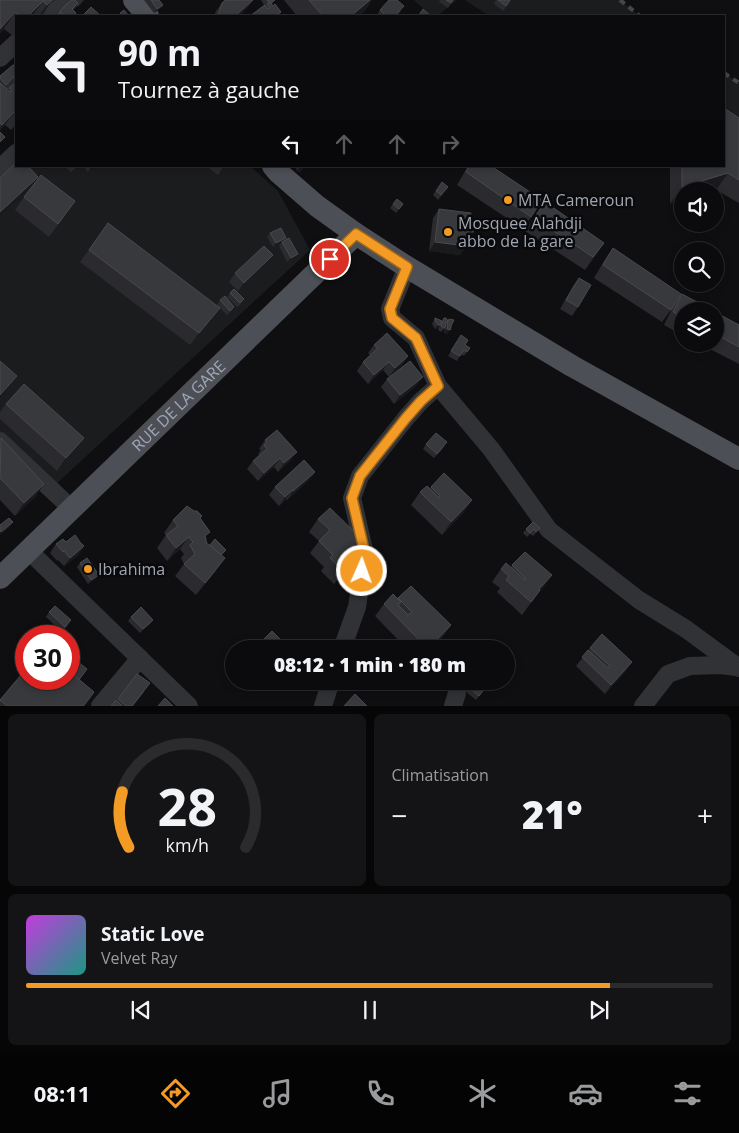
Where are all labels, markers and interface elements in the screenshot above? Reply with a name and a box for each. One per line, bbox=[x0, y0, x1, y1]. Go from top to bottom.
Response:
text: 90 m bbox=[118, 29, 201, 76]
icon: left bbox=[35, 35, 100, 100]
text: Tournez à gauche bbox=[118, 74, 300, 104]
icon: left bbox=[277, 130, 305, 158]
icon: ahead bbox=[330, 130, 358, 158]
icon: ahead bbox=[383, 130, 411, 158]
icon: right bbox=[436, 130, 464, 158]
map controls bbox=[674, 182, 724, 352]
button: sound bbox=[674, 182, 724, 232]
place label: MTA Cameroun bbox=[518, 189, 634, 211]
marker: MTA Cameroun bbox=[502, 194, 514, 206]
place label: Mosquee Alahdji abbo de la gare bbox=[458, 212, 582, 252]
marker: Mosquee Alahdji abbo de la gare bbox=[442, 226, 454, 238]
pin bbox=[309, 238, 351, 280]
button: search bbox=[674, 242, 724, 292]
icon: arrive bbox=[316, 245, 344, 273]
button: layers bbox=[674, 302, 724, 352]
street label: RUE DE LA GARE bbox=[127, 355, 230, 456]
position arrow bbox=[335, 544, 387, 596]
place label: Ibrahima bbox=[98, 558, 165, 580]
marker: Ibrahima bbox=[82, 563, 94, 575]
speed limit sign: 30 bbox=[15, 625, 80, 690]
text: 08:12 · 1 min · 180 m bbox=[274, 652, 466, 678]
text: Climatisation bbox=[392, 764, 489, 786]
text: 28 bbox=[157, 770, 216, 841]
text: 21° bbox=[522, 788, 583, 840]
text: − bbox=[392, 796, 408, 834]
text: + bbox=[697, 796, 713, 834]
text: km/h bbox=[165, 833, 208, 857]
text: Static Love bbox=[101, 921, 204, 947]
text: Velvet Ray bbox=[101, 947, 177, 969]
icon: previous bbox=[127, 996, 155, 1024]
icon: pause bbox=[356, 996, 384, 1024]
icon: next bbox=[585, 996, 613, 1024]
icon: directions bbox=[158, 1076, 193, 1111]
icon: music bbox=[260, 1076, 295, 1111]
icon: phone bbox=[363, 1076, 398, 1111]
icon: climate bbox=[465, 1076, 500, 1111]
icon: car bbox=[568, 1076, 603, 1111]
icon: filters bbox=[670, 1076, 705, 1111]
text: 08:11 bbox=[34, 1078, 90, 1108]

